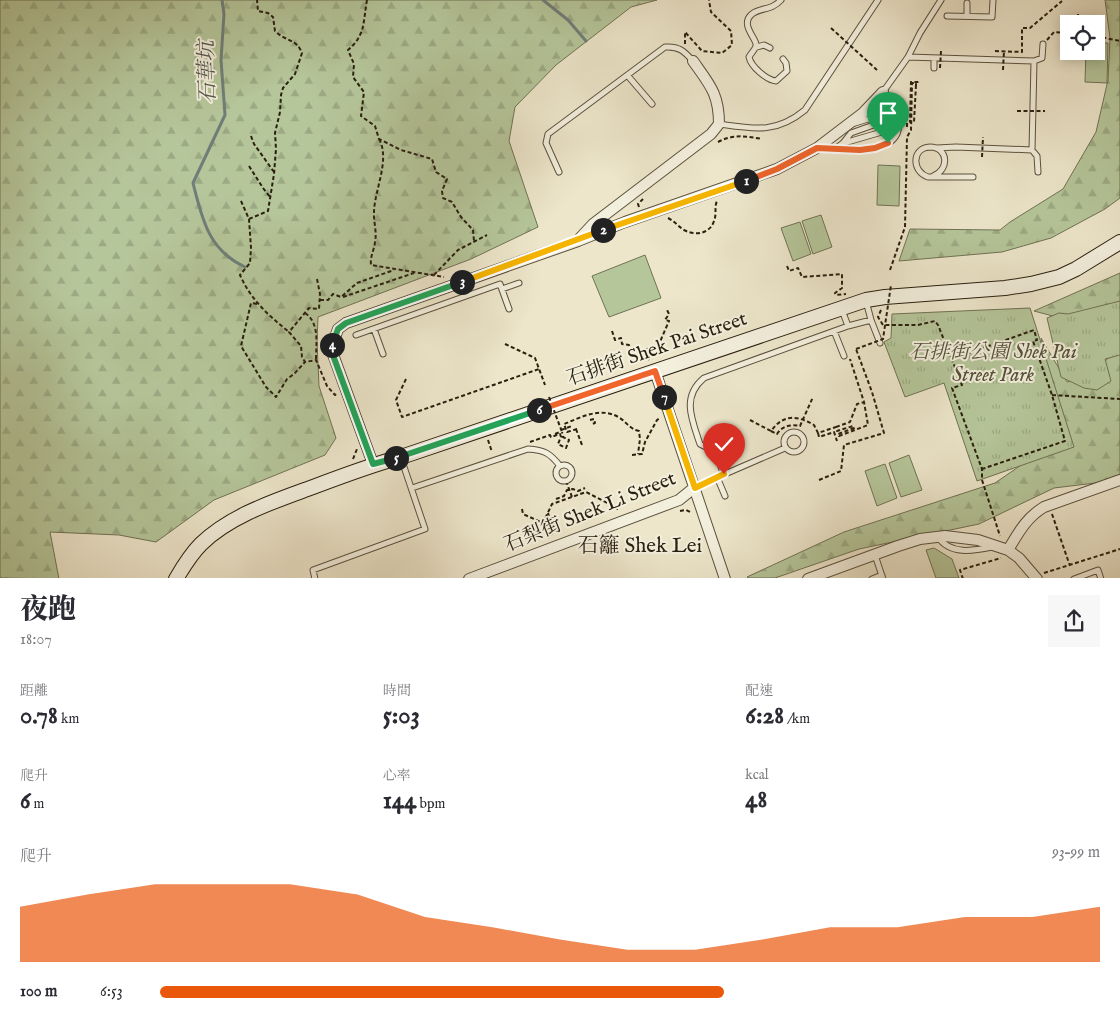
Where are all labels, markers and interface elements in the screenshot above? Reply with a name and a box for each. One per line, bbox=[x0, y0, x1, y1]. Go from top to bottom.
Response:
map controls bbox=[1060, 15, 1105, 60]
button: locate bbox=[1060, 15, 1105, 60]
water label: 石華坑 bbox=[193, 37, 223, 104]
pin bbox=[867, 92, 909, 143]
icon: arrive bbox=[874, 99, 902, 127]
pin: 1 bbox=[734, 168, 758, 194]
text: 1 bbox=[744, 172, 749, 190]
pin: 2 bbox=[590, 218, 616, 242]
text: 2 bbox=[600, 221, 607, 239]
pin: 3 bbox=[450, 270, 474, 294]
text: 3 bbox=[460, 273, 465, 291]
street label: 石排街 Shek Pai Street bbox=[564, 306, 751, 392]
pin: 4 bbox=[320, 332, 344, 358]
text: 4 bbox=[329, 336, 336, 354]
park label: 石排街公園 Shek Pai Street Park bbox=[909, 340, 1078, 388]
pin: 7 bbox=[652, 384, 676, 410]
text: 7 bbox=[661, 388, 668, 406]
pin: 6 bbox=[526, 398, 552, 422]
text: 6 bbox=[537, 401, 542, 419]
pin bbox=[703, 423, 745, 474]
icon: check bbox=[710, 430, 738, 458]
pin: 5 bbox=[384, 446, 408, 470]
text: 5 bbox=[394, 449, 399, 467]
street label: 石梨街 Shek Li Street bbox=[500, 466, 680, 558]
district label: 石籬 Shek Lei bbox=[578, 533, 702, 560]
text: 夜跑 bbox=[20, 593, 76, 628]
button: share bbox=[1048, 595, 1100, 647]
text: 18:07 bbox=[20, 630, 52, 650]
text: 距離 bbox=[20, 682, 48, 700]
text: 時間 bbox=[383, 682, 411, 700]
text: 配速 bbox=[745, 682, 773, 700]
text: 0.78 bbox=[20, 700, 58, 732]
text: 5:03 bbox=[383, 700, 420, 732]
text: 6:28 bbox=[745, 700, 784, 732]
text: km bbox=[58, 710, 79, 728]
text: /km bbox=[784, 710, 810, 728]
text: kcal bbox=[745, 766, 769, 784]
text: 爬升 bbox=[20, 767, 48, 785]
text: 心率 bbox=[383, 767, 411, 785]
text: 48 bbox=[745, 784, 767, 816]
text: 6 bbox=[20, 785, 31, 817]
text: 144 bbox=[383, 785, 416, 817]
text: m bbox=[31, 795, 44, 813]
text: bpm bbox=[416, 795, 445, 813]
text: 93–99 m bbox=[1052, 843, 1100, 863]
text: 爬升 bbox=[20, 847, 52, 867]
text: 100 m bbox=[20, 982, 57, 1002]
text: 6:53 bbox=[100, 982, 123, 1002]

